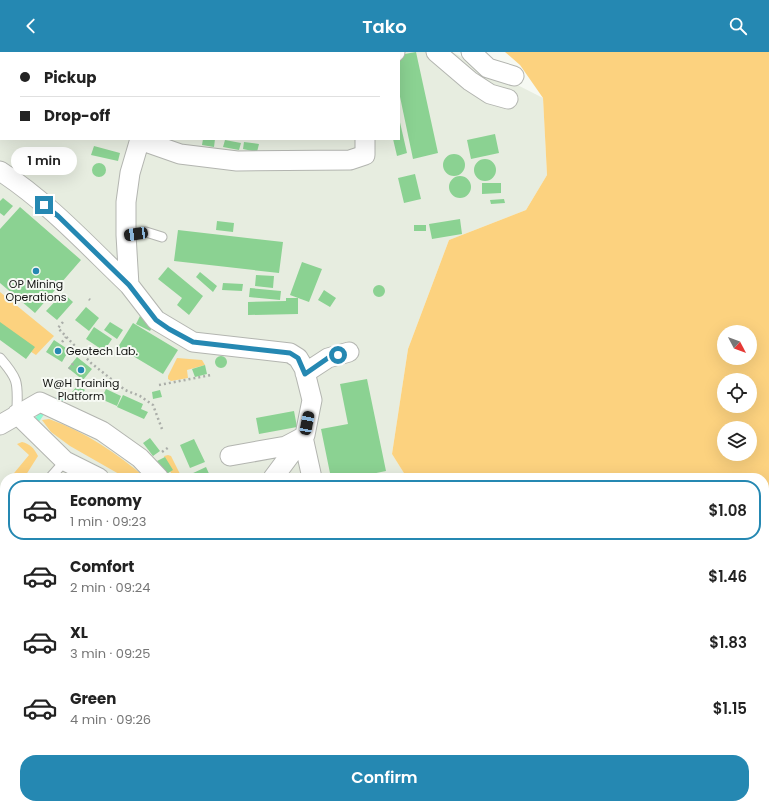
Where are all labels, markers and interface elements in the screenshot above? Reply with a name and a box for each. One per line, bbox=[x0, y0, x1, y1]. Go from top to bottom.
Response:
text: Tako bbox=[362, 14, 407, 39]
icon: back bbox=[20, 15, 42, 37]
icon: search bbox=[727, 15, 749, 37]
text: Pickup bbox=[44, 67, 96, 88]
text: Drop-off bbox=[44, 105, 110, 126]
callout: 1 min bbox=[11, 147, 77, 175]
text: 1 min bbox=[27, 151, 61, 170]
route end bbox=[35, 196, 53, 214]
car bbox=[123, 226, 149, 242]
marker: OP Mining Operations bbox=[31, 266, 41, 276]
place label: OP Mining Operations bbox=[6, 276, 67, 305]
north arrow bbox=[717, 325, 757, 365]
map controls bbox=[717, 325, 757, 461]
place label: Geotech Lab. bbox=[66, 343, 138, 359]
marker: Geotech Lab. bbox=[53, 346, 63, 356]
route start bbox=[329, 346, 347, 364]
marker: W@H Training Platform bbox=[76, 365, 86, 375]
button: locate bbox=[717, 373, 757, 413]
place label: W@H Training Platform bbox=[43, 375, 119, 404]
car bbox=[299, 410, 315, 436]
button: layers bbox=[717, 421, 757, 461]
text: Economy bbox=[70, 490, 142, 511]
icon: car bbox=[22, 492, 58, 528]
text: $1.08 bbox=[709, 500, 747, 521]
text: 1 min · 09:23 bbox=[70, 512, 147, 531]
text: Comfort bbox=[70, 556, 134, 577]
icon: car bbox=[22, 558, 58, 594]
text: $1.46 bbox=[708, 566, 747, 587]
text: 2 min · 09:24 bbox=[70, 578, 150, 597]
text: XL bbox=[70, 622, 88, 643]
icon: car bbox=[22, 624, 58, 660]
text: $1.83 bbox=[709, 632, 747, 653]
text: 3 min · 09:25 bbox=[70, 644, 151, 663]
text: Green bbox=[70, 688, 116, 709]
icon: car bbox=[22, 690, 58, 726]
text: $1.15 bbox=[713, 698, 747, 719]
text: 4 min · 09:26 bbox=[70, 710, 151, 729]
button: Confirm bbox=[20, 755, 749, 801]

